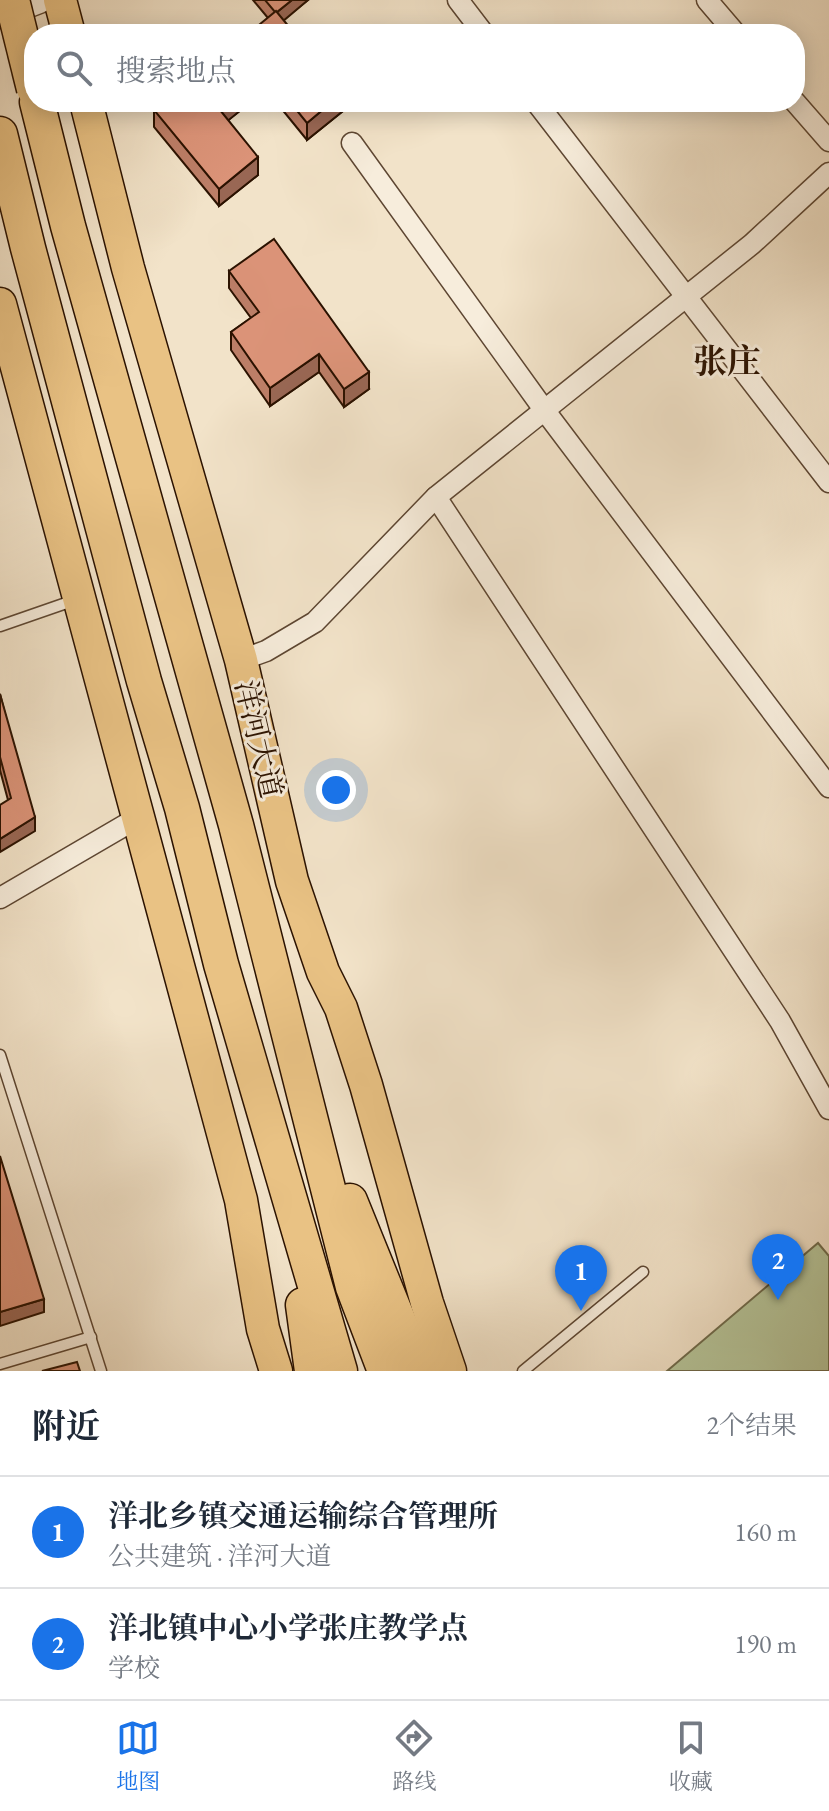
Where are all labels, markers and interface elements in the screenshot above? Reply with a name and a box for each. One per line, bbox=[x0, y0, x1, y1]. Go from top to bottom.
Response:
search box bbox=[24, 24, 805, 112]
icon: search bbox=[52, 46, 96, 90]
text: 搜索地点 bbox=[116, 51, 236, 90]
district label: 张庄 bbox=[693, 339, 761, 383]
street label: 洋河大道 bbox=[227, 676, 291, 802]
your location bbox=[316, 770, 356, 810]
pin: 2 bbox=[752, 1234, 804, 1300]
pin: 1 bbox=[555, 1245, 607, 1311]
text: 附近 bbox=[32, 1404, 100, 1448]
text: 2个结果 bbox=[707, 1408, 797, 1442]
text: 洋北乡镇交通运输综合管理所 bbox=[108, 1496, 498, 1535]
text: 1 bbox=[51, 1515, 65, 1549]
text: 160 m bbox=[734, 1515, 797, 1549]
text: 公共建筑 · 洋河大道 bbox=[108, 1539, 332, 1573]
text: 洋北镇中心小学张庄教学点 bbox=[108, 1608, 468, 1647]
text: 2 bbox=[51, 1627, 65, 1661]
text: 190 m bbox=[734, 1627, 797, 1661]
text: 学校 bbox=[108, 1651, 160, 1685]
tab: 地图 bbox=[116, 1716, 160, 1796]
tab: 路线 bbox=[392, 1716, 437, 1796]
tab: 收藏 bbox=[669, 1716, 713, 1796]

